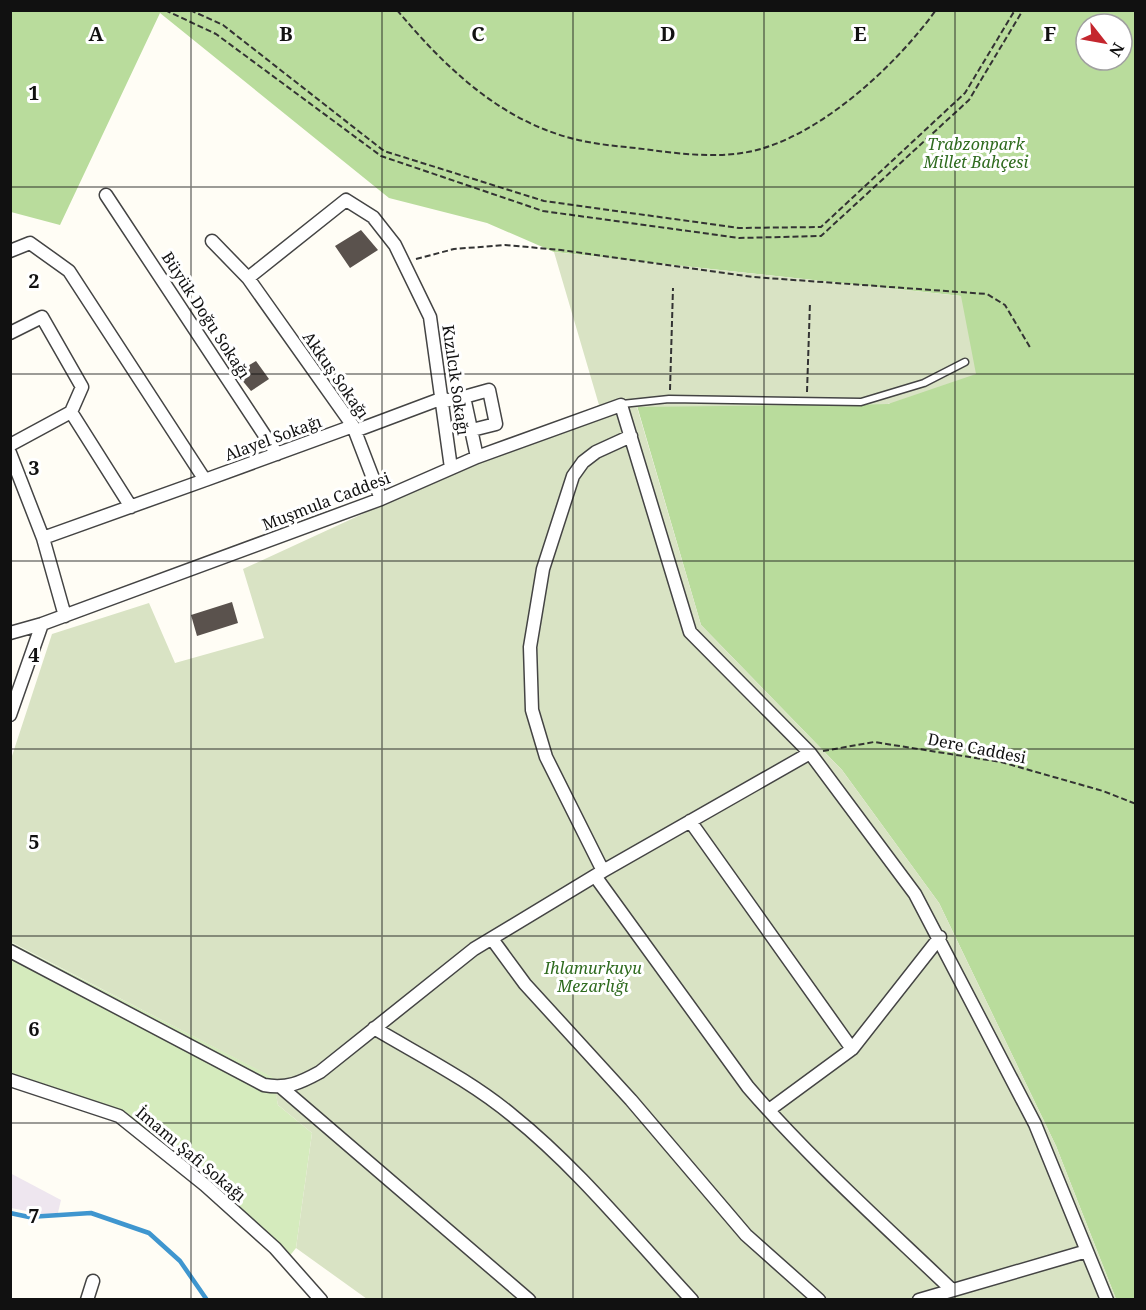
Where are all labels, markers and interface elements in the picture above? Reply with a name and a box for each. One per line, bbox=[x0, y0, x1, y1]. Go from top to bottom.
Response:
north arrow bbox=[1074, 12, 1134, 72]
text: A bbox=[88, 20, 104, 47]
text: B bbox=[279, 20, 293, 47]
text: C bbox=[471, 20, 485, 47]
text: D bbox=[660, 20, 676, 47]
text: E bbox=[853, 20, 867, 47]
text: F bbox=[1044, 20, 1056, 47]
text: N bbox=[1104, 39, 1130, 61]
text: 1 bbox=[28, 79, 40, 106]
park label: Trabzonpark Millet Bahçesi bbox=[923, 133, 1029, 173]
street label: Büyük Doğu Sokağı bbox=[157, 247, 255, 383]
text: 2 bbox=[28, 267, 40, 294]
street label: Kızılcık Sokağı bbox=[437, 323, 475, 437]
street label: Akkuş Sokağı bbox=[298, 327, 374, 423]
street label: Alayel Sokağı bbox=[221, 410, 325, 466]
text: 3 bbox=[28, 454, 40, 481]
street label: Muşmula Caddesi bbox=[259, 467, 393, 535]
text: 4 bbox=[28, 641, 40, 668]
street label: Dere Caddesi bbox=[926, 728, 1028, 768]
text: 5 bbox=[28, 828, 40, 855]
park label: Ihlamurkuyu Mezarlığı bbox=[543, 957, 642, 997]
text: 6 bbox=[28, 1015, 40, 1042]
street label: İmamı Şafi Sokağı bbox=[131, 1102, 251, 1206]
text: 7 bbox=[28, 1202, 40, 1229]

